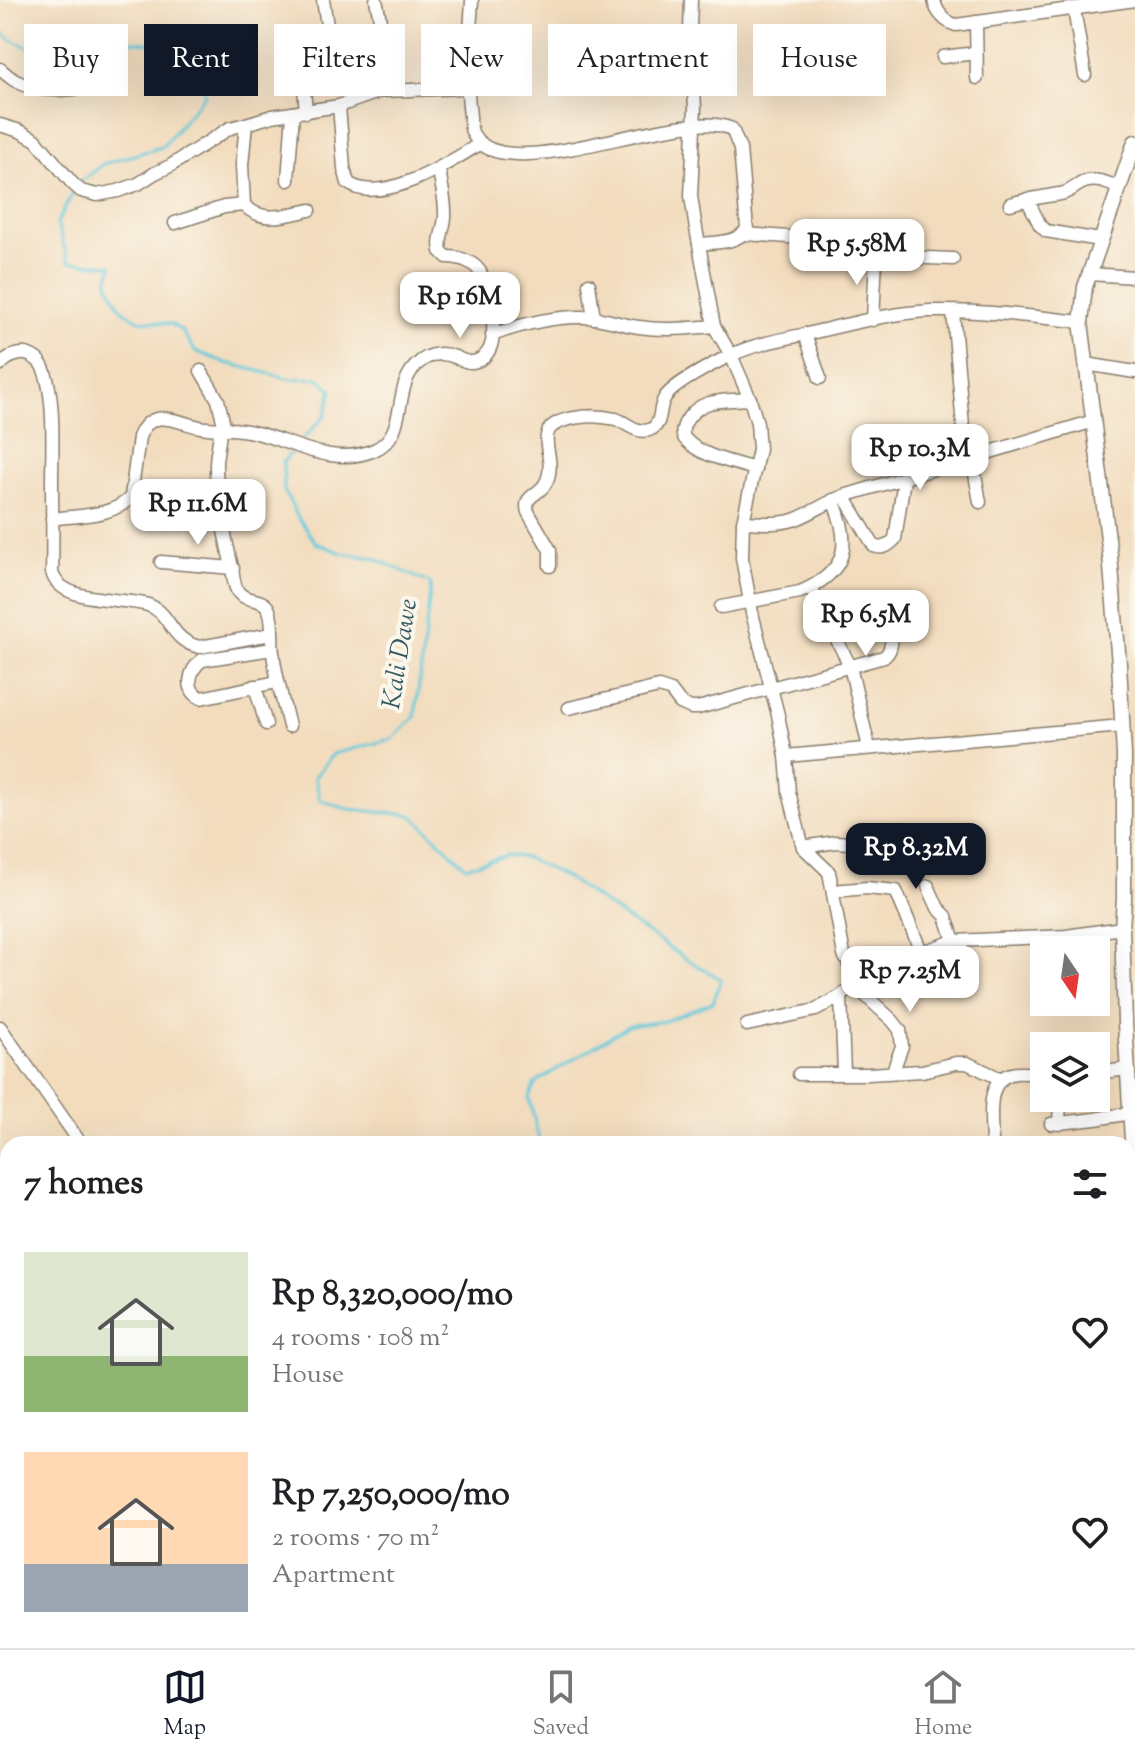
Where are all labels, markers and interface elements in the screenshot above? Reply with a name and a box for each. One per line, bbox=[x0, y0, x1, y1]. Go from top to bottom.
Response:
chip: Buy bbox=[24, 24, 128, 96]
chip: Rent bbox=[144, 24, 258, 96]
chip: Filters bbox=[274, 24, 405, 96]
chip: New bbox=[421, 24, 532, 96]
chip: Apartment bbox=[548, 24, 737, 96]
chip: House bbox=[753, 24, 886, 96]
pin: Rp 5.58M bbox=[774, 219, 940, 287]
text: Rp 5.58M bbox=[807, 226, 907, 263]
pin: Rp 16M bbox=[395, 272, 525, 340]
text: Rp 16M bbox=[418, 279, 502, 316]
pin: Rp 10.3M bbox=[837, 424, 1003, 492]
text: Rp 10.3M bbox=[870, 431, 970, 468]
pin: Rp 11.6M bbox=[115, 479, 281, 547]
text: Rp 11.6M bbox=[149, 486, 247, 523]
pin: Rp 6.5M bbox=[792, 590, 940, 658]
water label: Kali Dawe bbox=[374, 596, 428, 712]
text: Rp 6.5M bbox=[821, 597, 911, 634]
pin: Rp 8.32M bbox=[833, 823, 999, 891]
text: Rp 8.32M bbox=[864, 830, 968, 867]
north arrow bbox=[1030, 936, 1110, 1016]
map controls bbox=[1030, 936, 1110, 1112]
pin: Rp 7.25M bbox=[827, 946, 993, 1014]
text: Rp 7.25M bbox=[859, 953, 961, 990]
button: layers bbox=[1030, 1032, 1110, 1112]
text: 7 homes bbox=[24, 1160, 143, 1209]
icon: filters bbox=[1068, 1162, 1112, 1206]
text: Rp 8,320,000/mo bbox=[272, 1271, 513, 1320]
icon: home bbox=[88, 1284, 184, 1380]
icon: heart bbox=[1068, 1310, 1112, 1354]
text: 4 rooms · 108 m² bbox=[272, 1320, 449, 1357]
text: House bbox=[272, 1357, 344, 1394]
text: Rp 7,250,000/mo bbox=[272, 1471, 510, 1520]
icon: home bbox=[88, 1484, 184, 1580]
icon: heart bbox=[1068, 1510, 1112, 1554]
text: 2 rooms · 70 m² bbox=[272, 1520, 439, 1557]
text: Apartment bbox=[272, 1557, 395, 1594]
tab: Map bbox=[163, 1665, 207, 1745]
tab: Saved bbox=[532, 1665, 589, 1745]
tab: Home bbox=[915, 1665, 972, 1745]

